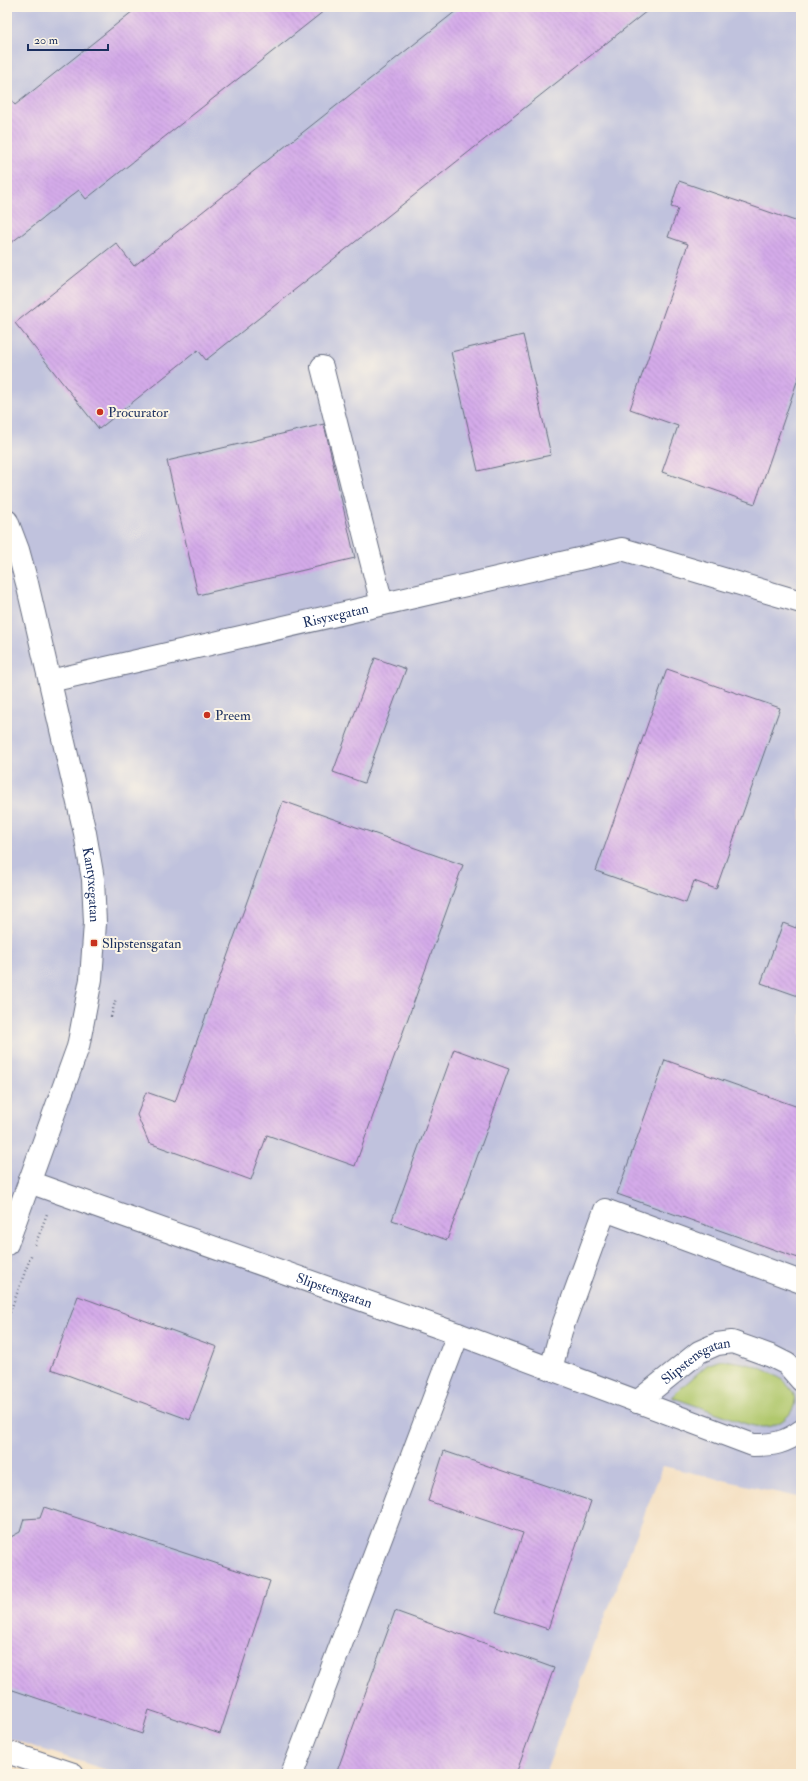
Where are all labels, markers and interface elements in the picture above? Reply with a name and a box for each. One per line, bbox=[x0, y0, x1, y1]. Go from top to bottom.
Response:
scale bar bbox=[28, 26, 108, 52]
text: 20 m bbox=[34, 33, 59, 48]
place label: Procurator bbox=[108, 404, 169, 421]
marker: Procurator bbox=[95, 407, 105, 417]
street label: Risyxegatan bbox=[301, 600, 370, 631]
place label: Preem bbox=[215, 707, 251, 724]
marker: Preem bbox=[202, 710, 212, 720]
street label: Kantyxegatan bbox=[79, 846, 103, 923]
place label: Slipstensgatan bbox=[102, 935, 182, 953]
marker: Slipstensgatan bbox=[89, 938, 99, 948]
street label: Slipstensgatan bbox=[294, 1269, 375, 1312]
street label: Slipstensgatan bbox=[658, 1334, 732, 1388]

